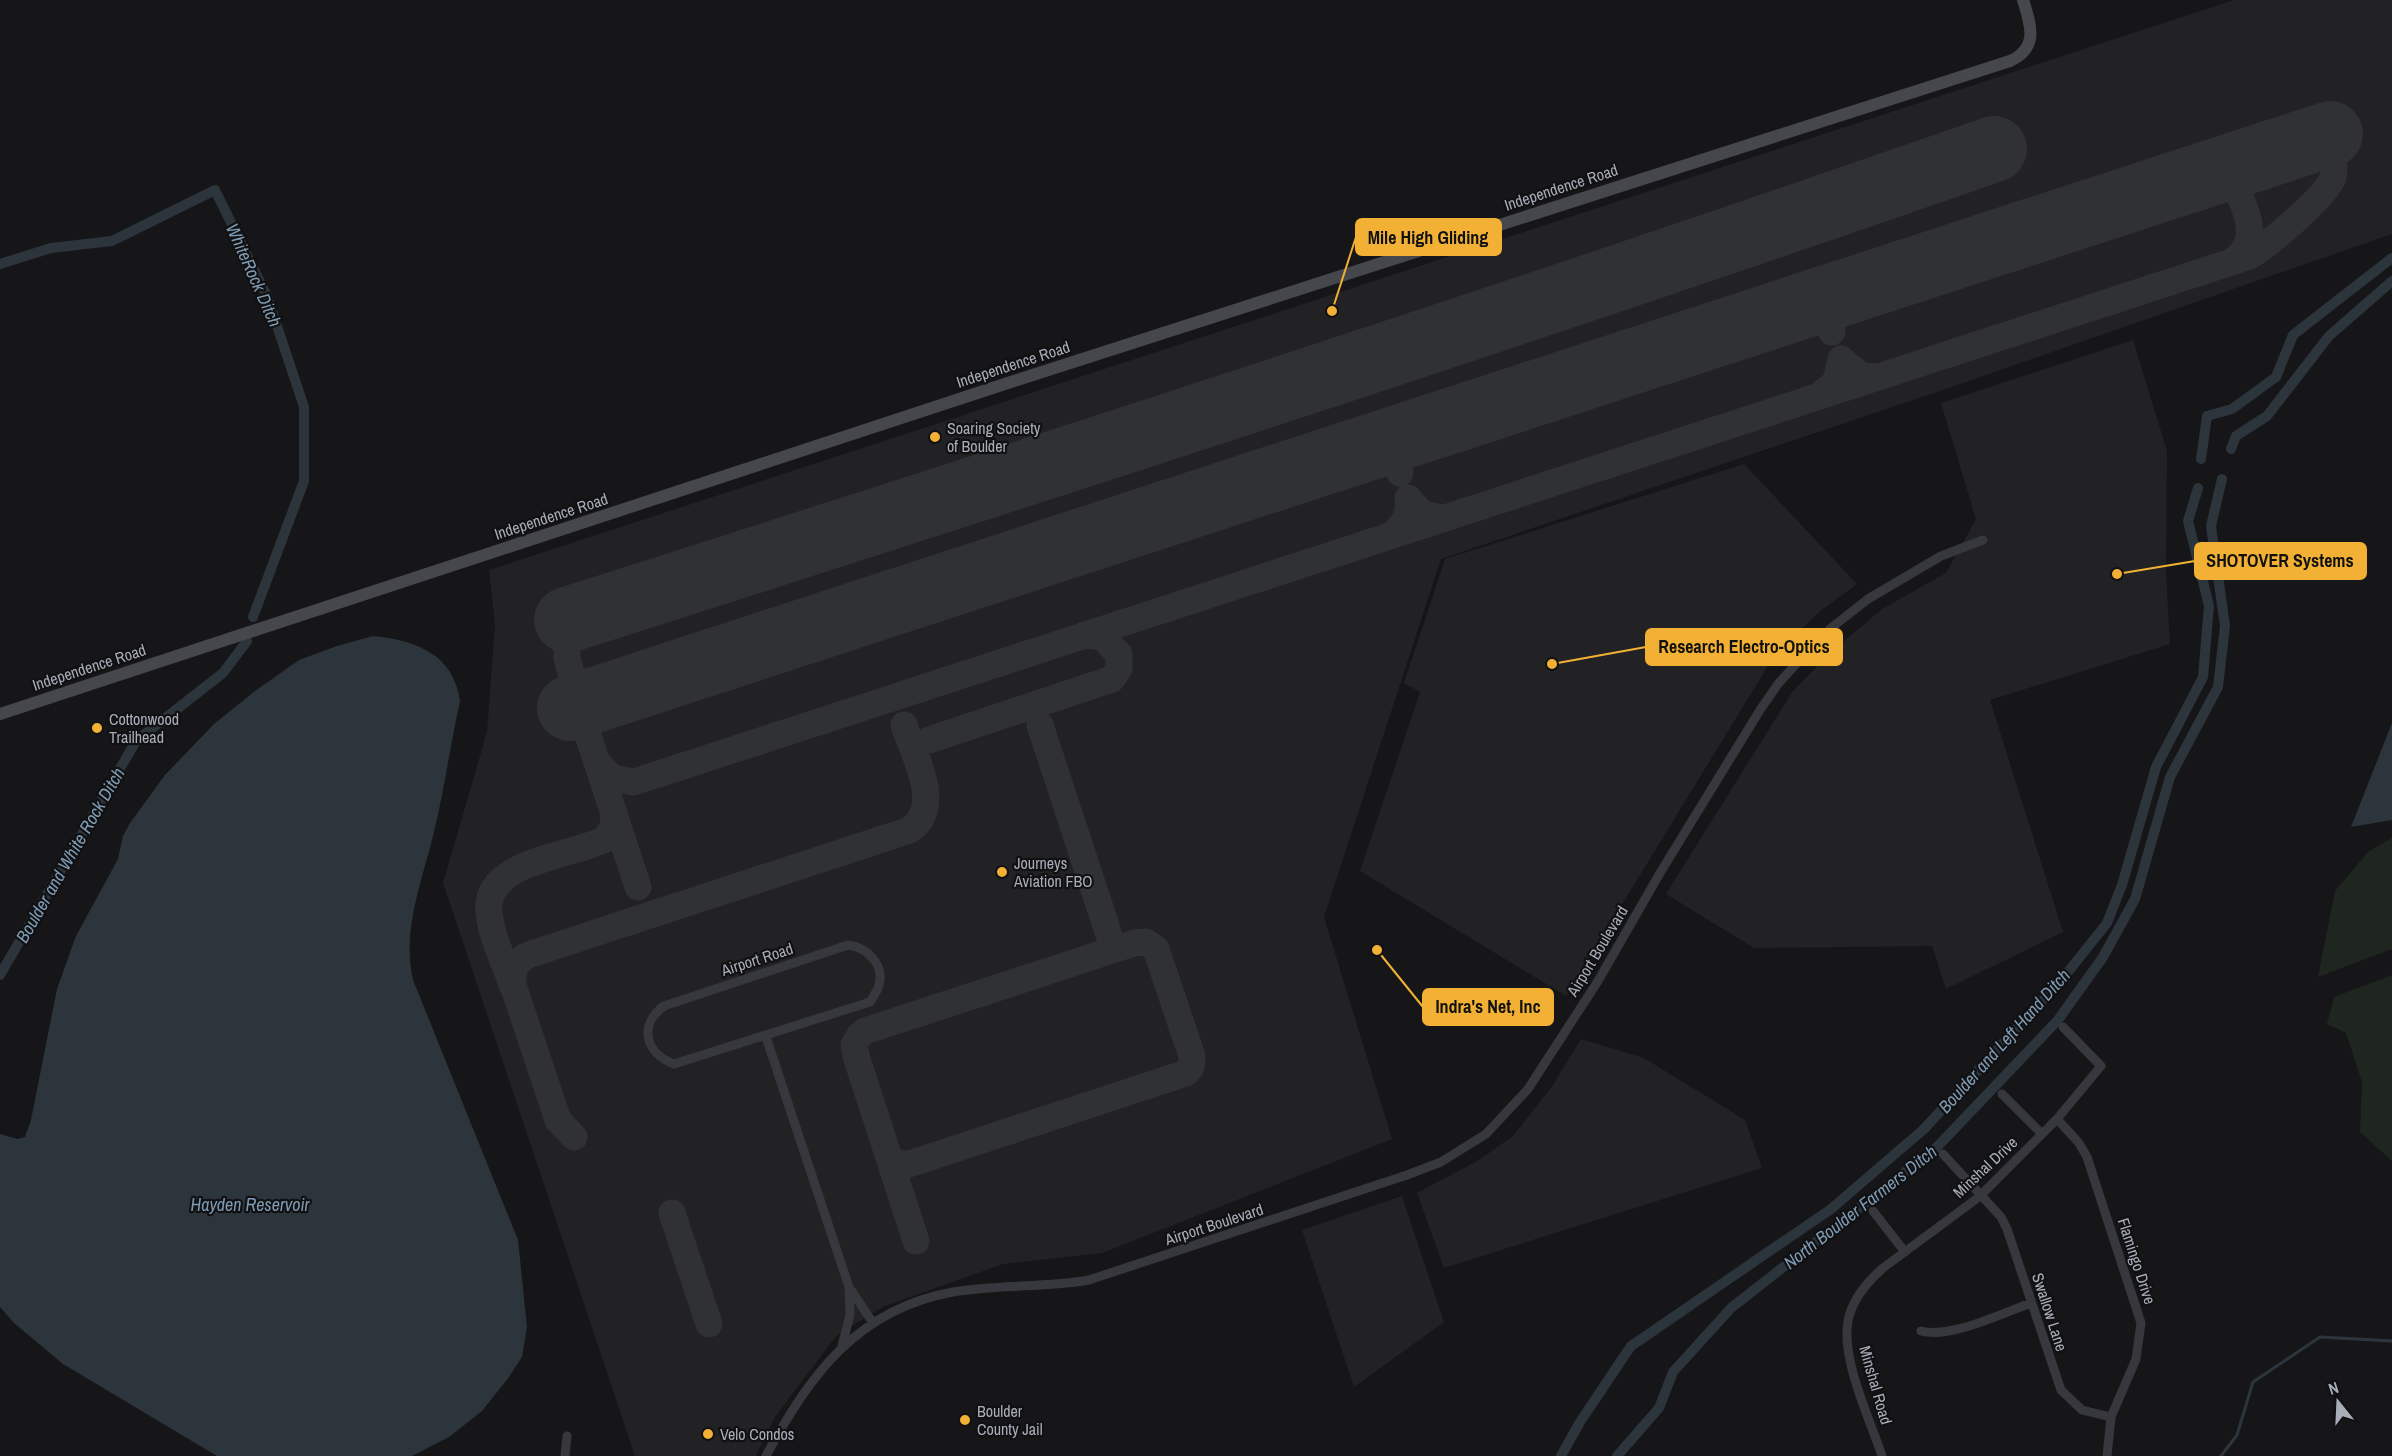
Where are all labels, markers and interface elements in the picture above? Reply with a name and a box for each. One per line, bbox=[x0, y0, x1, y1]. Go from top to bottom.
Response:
street label: Independence Road bbox=[1501, 158, 1621, 216]
water label: WhiteRock Ditch bbox=[220, 219, 288, 331]
callout: Mile High Gliding bbox=[1356, 219, 1501, 255]
text: Mile High Gliding bbox=[1368, 225, 1488, 250]
street label: Independence Road bbox=[953, 335, 1073, 393]
place label: Soaring Society of Boulder bbox=[947, 417, 1041, 457]
marker: Soaring Society of Boulder bbox=[928, 430, 942, 444]
street label: Independence Road bbox=[491, 487, 611, 545]
callout: SHOTOVER Systems bbox=[2195, 543, 2366, 579]
text: SHOTOVER Systems bbox=[2206, 548, 2354, 573]
callout: Research Electro-Optics bbox=[1646, 629, 1842, 665]
text: Research Electro-Optics bbox=[1658, 634, 1830, 659]
street label: Independence Road bbox=[29, 638, 149, 696]
place label: Cottonwood Trailhead bbox=[109, 708, 179, 748]
marker: Cottonwood Trailhead bbox=[90, 721, 104, 735]
water label: Boulder and White Rock Ditch bbox=[10, 763, 130, 947]
place label: Journeys Aviation FBO bbox=[1013, 852, 1093, 892]
marker: Journeys Aviation FBO bbox=[995, 865, 1009, 879]
street label: Airport Boulevard bbox=[1561, 902, 1633, 1001]
street label: Airport Road bbox=[717, 937, 796, 981]
water label: Boulder and Left Hand Ditch bbox=[1932, 963, 2076, 1119]
callout: Indra's Net, Inc bbox=[1423, 989, 1553, 1025]
text: Indra's Net, Inc bbox=[1435, 994, 1541, 1019]
street label: Minshal Drive bbox=[1948, 1131, 2022, 1203]
water label: North Boulder Farmers Ditch bbox=[1778, 1139, 1942, 1275]
water label: Hayden Reservoir bbox=[191, 1192, 311, 1217]
street label: Airport Boulevard bbox=[1161, 1198, 1266, 1251]
street label: Flamingo Drive bbox=[2113, 1215, 2161, 1307]
street label: Swallow Lane bbox=[2027, 1270, 2073, 1354]
street label: Minshal Road bbox=[1854, 1343, 1898, 1427]
north arrow bbox=[2308, 1372, 2368, 1432]
text: N bbox=[2325, 1376, 2341, 1400]
place label: Boulder County Jail bbox=[977, 1400, 1043, 1440]
marker: Boulder County Jail bbox=[958, 1413, 972, 1427]
place label: Velo Condos bbox=[720, 1423, 794, 1445]
marker: Velo Condos bbox=[701, 1427, 715, 1441]

